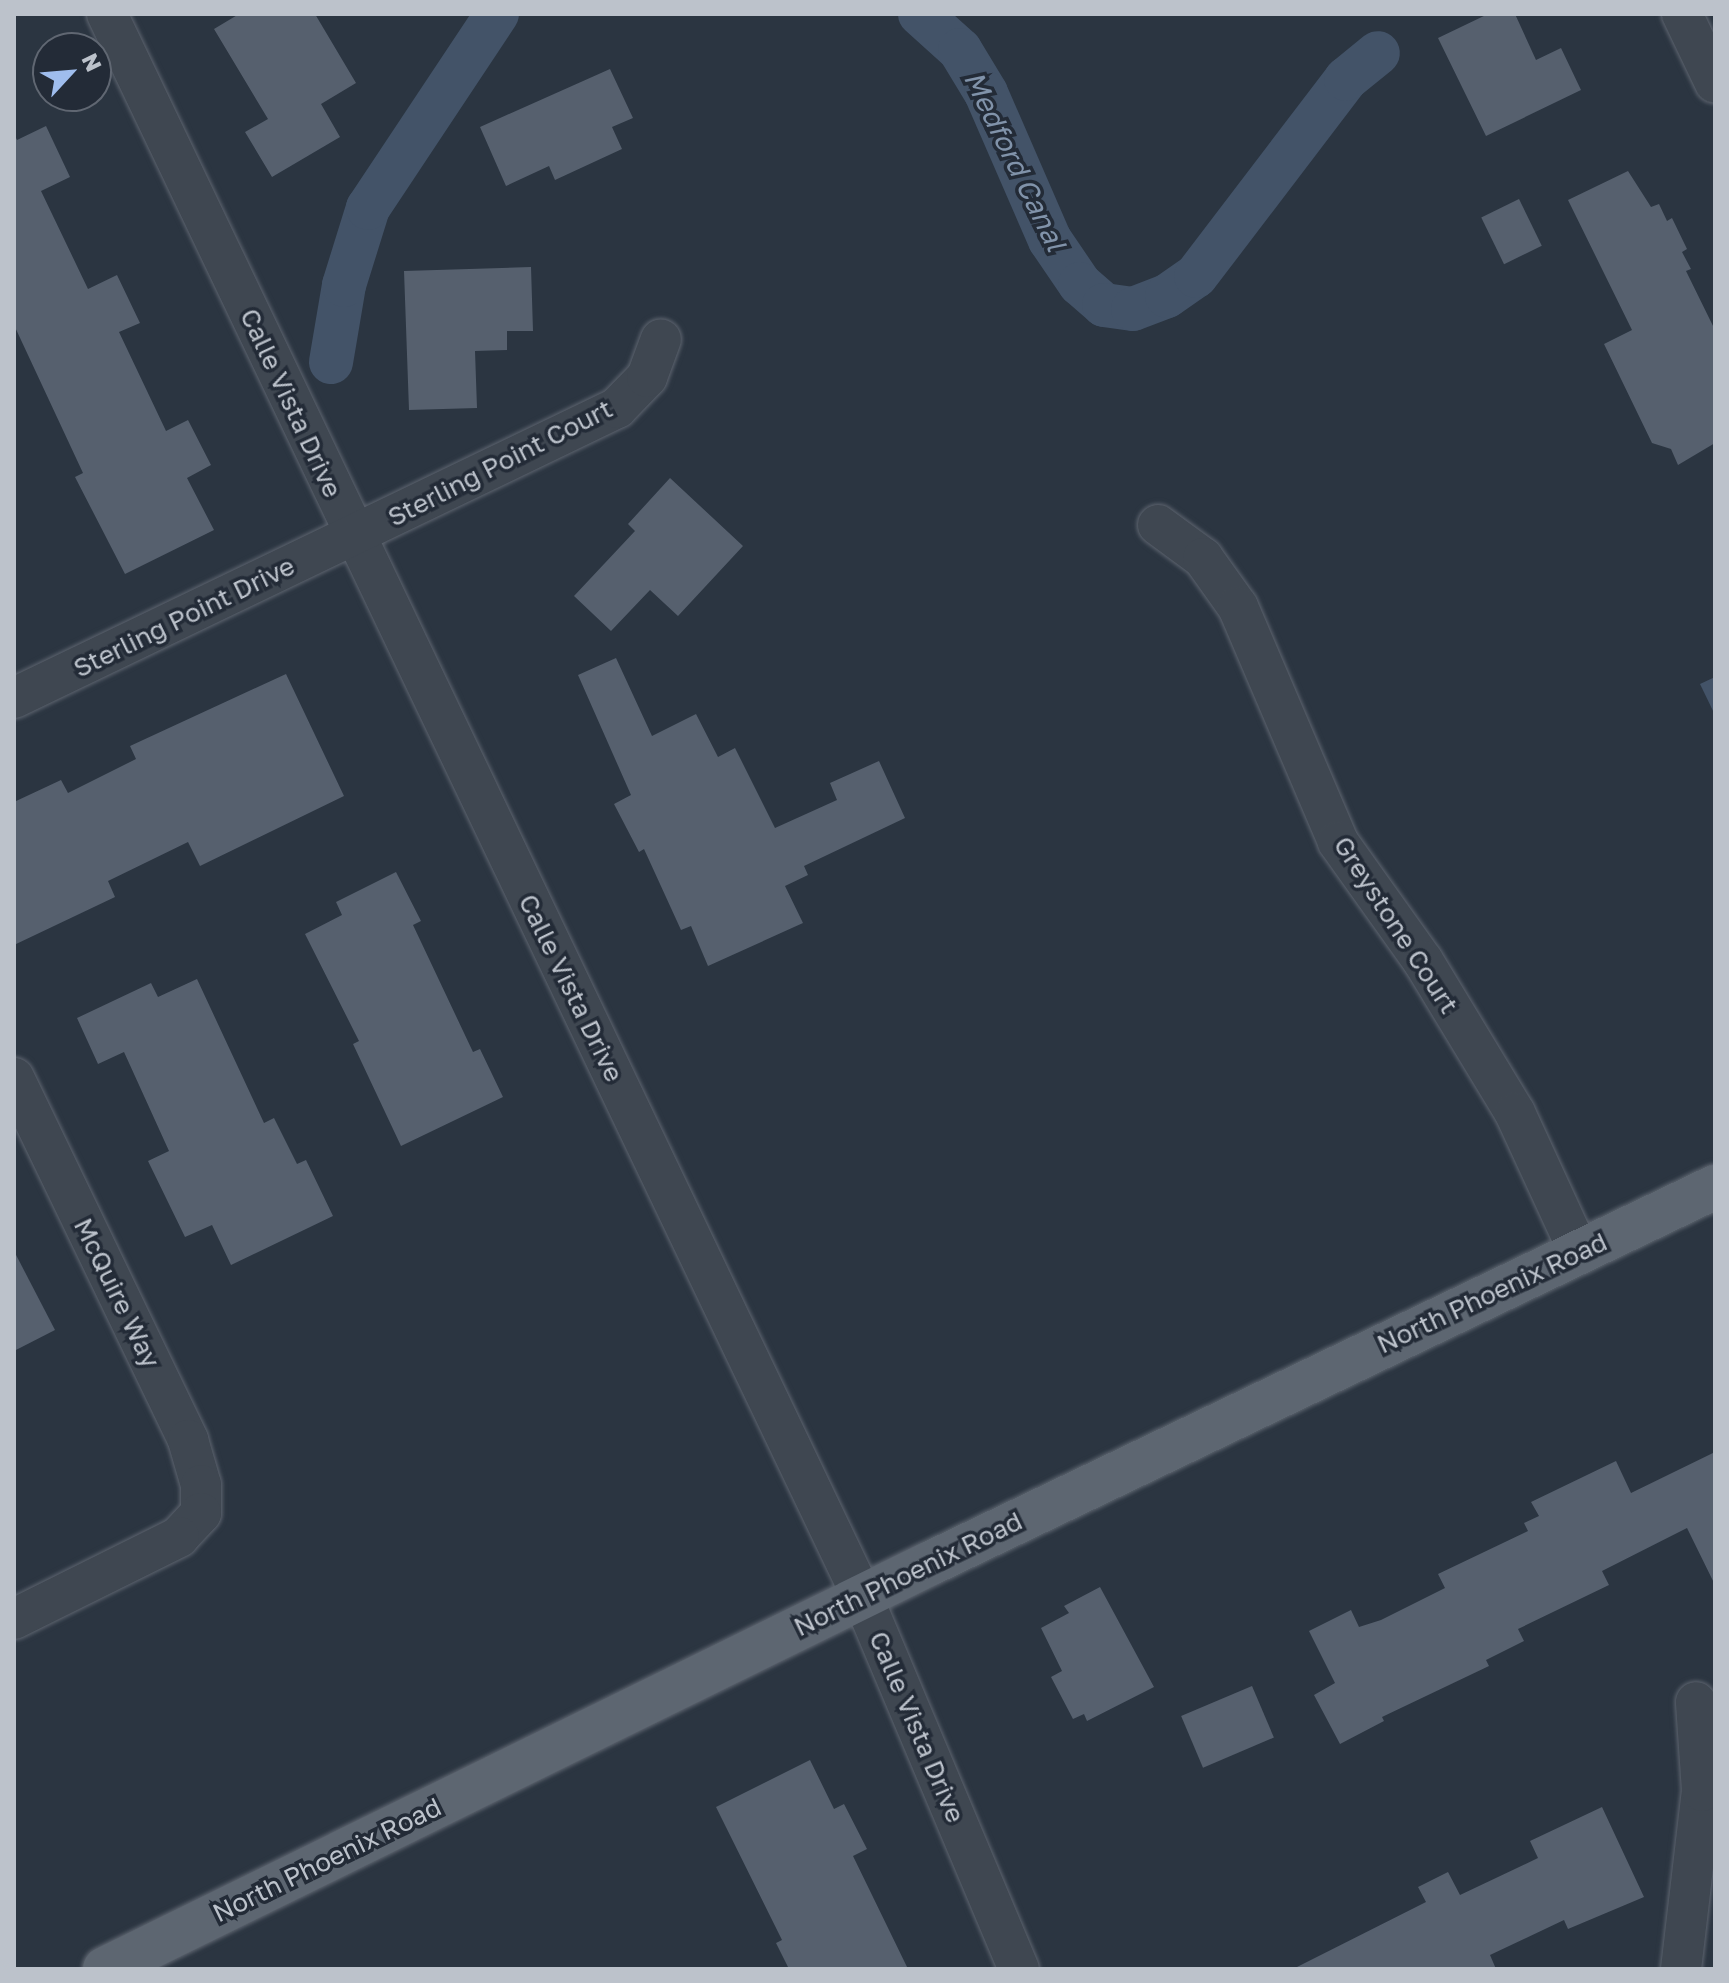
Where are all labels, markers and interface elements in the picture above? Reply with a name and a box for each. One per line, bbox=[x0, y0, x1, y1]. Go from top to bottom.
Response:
north arrow bbox=[32, 32, 112, 112]
text: N bbox=[76, 49, 108, 76]
water label: Medford Canal bbox=[957, 66, 1073, 256]
street label: Calle Vista Drive bbox=[234, 304, 348, 502]
street label: Sterling Point Court bbox=[383, 393, 617, 533]
street label: Sterling Point Drive bbox=[68, 550, 300, 684]
street label: Greystone Court bbox=[1327, 831, 1465, 1019]
street label: Calle Vista Drive bbox=[512, 889, 630, 1087]
street label: McQuire Way bbox=[67, 1213, 167, 1373]
street label: North Phoenix Road bbox=[1372, 1226, 1612, 1360]
street label: North Phoenix Road bbox=[789, 1505, 1027, 1643]
street label: Calle Vista Drive bbox=[863, 1627, 971, 1827]
street label: North Phoenix Road bbox=[208, 1791, 446, 1929]

